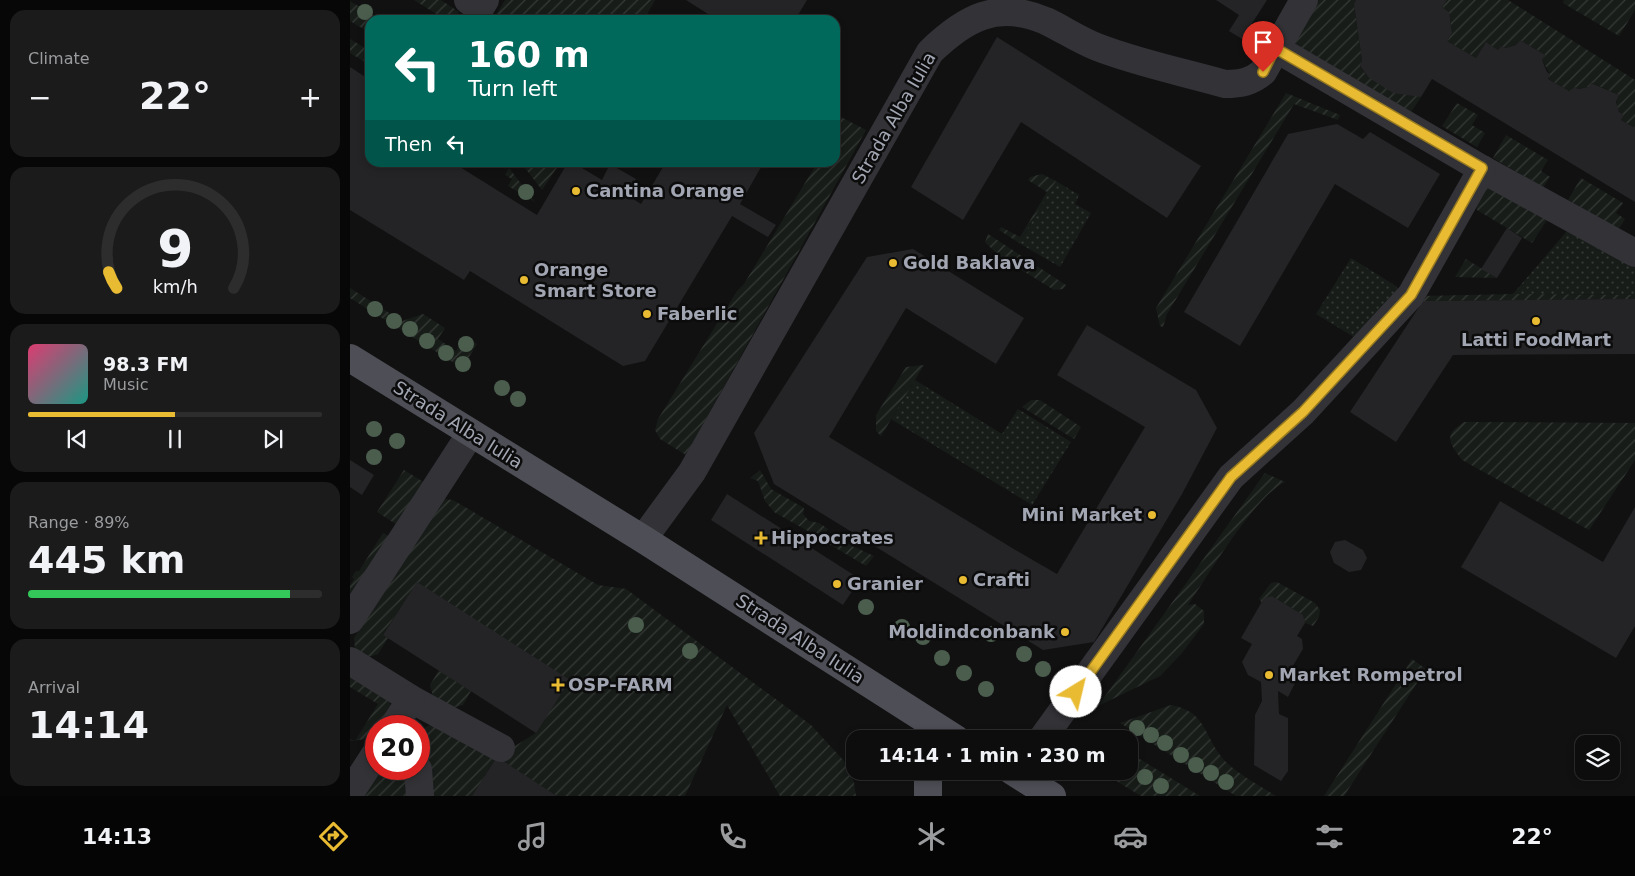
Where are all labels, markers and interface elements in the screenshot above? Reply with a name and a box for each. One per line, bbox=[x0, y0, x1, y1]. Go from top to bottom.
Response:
pin bbox=[1242, 21, 1284, 72]
icon: arrive bbox=[1249, 28, 1277, 56]
icon: left bbox=[385, 35, 450, 100]
text: 160 m bbox=[468, 35, 590, 75]
street label: Strada Alba Iulia bbox=[847, 48, 940, 187]
text: Climate bbox=[28, 49, 90, 68]
text: 22° bbox=[139, 74, 211, 118]
text: Turn left bbox=[468, 76, 557, 101]
text: − bbox=[28, 81, 51, 114]
text: + bbox=[299, 81, 322, 114]
icon: left bbox=[442, 130, 470, 158]
text: Then bbox=[385, 133, 432, 155]
place label: Cantina Orange bbox=[586, 180, 744, 201]
marker: Cantina Orange bbox=[570, 185, 582, 197]
text: 9 bbox=[157, 219, 193, 279]
place label: Gold Baklava bbox=[903, 252, 1036, 273]
marker: Gold Baklava bbox=[887, 257, 899, 269]
place label: Orange Smart Store bbox=[534, 259, 657, 301]
marker: Orange Smart Store bbox=[518, 274, 530, 286]
text: km/h bbox=[152, 276, 198, 297]
place label: Faberlic bbox=[657, 303, 737, 324]
marker: Faberlic bbox=[641, 308, 653, 320]
marker: Latti FoodMart bbox=[1530, 315, 1542, 327]
place label: Latti FoodMart bbox=[1461, 329, 1611, 350]
text: 98.3 FM bbox=[103, 353, 188, 375]
text: Music bbox=[103, 375, 149, 394]
street label: Strada Alba Iulia bbox=[390, 376, 527, 473]
icon: previous bbox=[63, 425, 91, 453]
icon: pause bbox=[161, 425, 189, 453]
icon: next bbox=[259, 425, 287, 453]
place label: Mini Market bbox=[1021, 504, 1142, 525]
marker: Mini Market bbox=[1146, 509, 1158, 521]
text: Range · 89% bbox=[28, 513, 130, 532]
place label: Hippocrates bbox=[771, 527, 894, 548]
marker: Hippocrates bbox=[755, 532, 767, 544]
text: 445 km bbox=[28, 538, 185, 582]
place label: Crafti bbox=[973, 569, 1030, 590]
place label: Granier bbox=[847, 573, 923, 594]
marker: Crafti bbox=[957, 574, 969, 586]
marker: Granier bbox=[831, 578, 843, 590]
street label: Strada Alba Iulia bbox=[732, 589, 868, 688]
place label: Moldindconbank bbox=[888, 621, 1056, 642]
marker: Moldindconbank bbox=[1059, 626, 1071, 638]
place label: Market Rompetrol bbox=[1279, 664, 1463, 685]
position arrow bbox=[1049, 665, 1101, 717]
marker: Market Rompetrol bbox=[1263, 669, 1275, 681]
place label: OSP-FARM bbox=[568, 674, 673, 695]
text: Arrival bbox=[28, 678, 80, 697]
marker: OSP-FARM bbox=[552, 679, 564, 691]
text: 14:14 bbox=[28, 703, 149, 747]
speed limit sign: 20 bbox=[365, 715, 430, 780]
map controls bbox=[1575, 735, 1620, 780]
button: layers bbox=[1575, 735, 1620, 780]
text: 14:14 · 1 min · 230 m bbox=[878, 744, 1106, 766]
icon: directions bbox=[316, 819, 351, 854]
icon: music bbox=[515, 819, 550, 854]
icon: phone bbox=[715, 819, 750, 854]
icon: climate bbox=[914, 819, 949, 854]
icon: car bbox=[1113, 819, 1148, 854]
icon: filters bbox=[1312, 819, 1347, 854]
text: 14:13 bbox=[82, 824, 152, 849]
text: 22° bbox=[1511, 824, 1553, 849]

